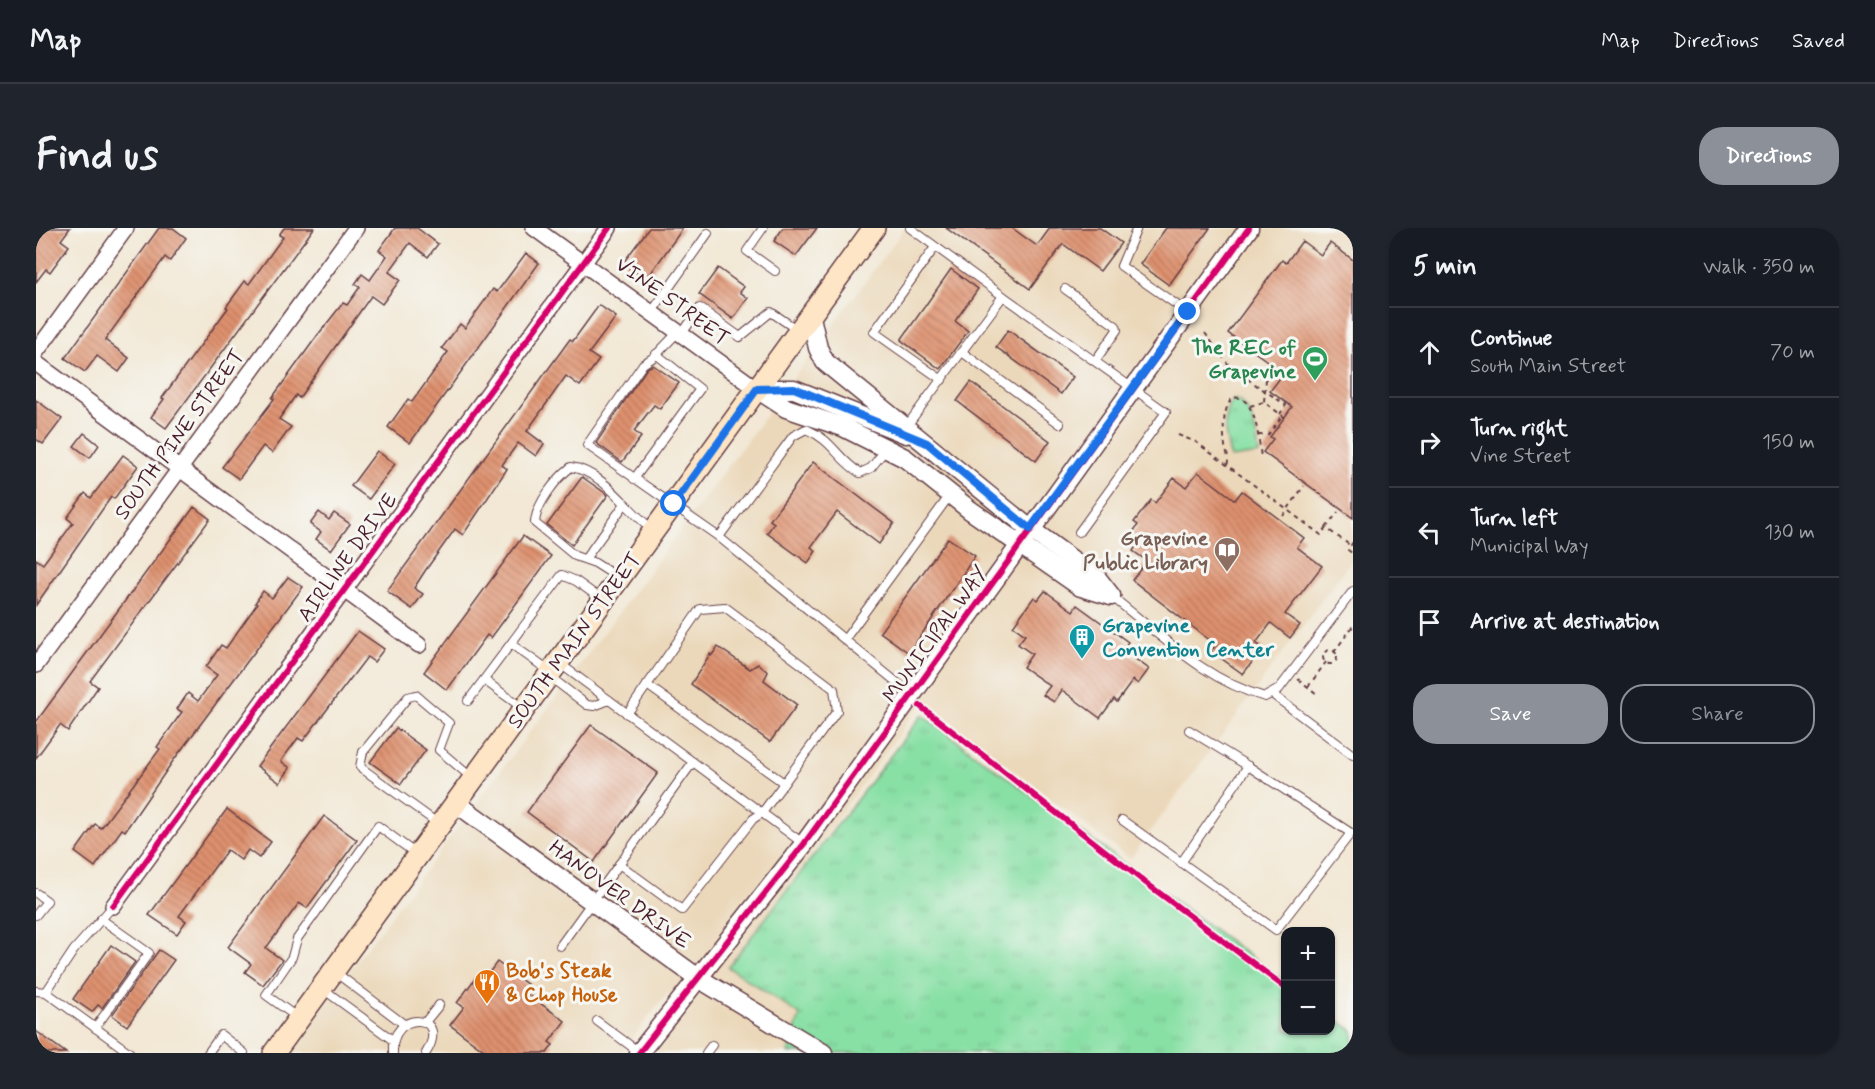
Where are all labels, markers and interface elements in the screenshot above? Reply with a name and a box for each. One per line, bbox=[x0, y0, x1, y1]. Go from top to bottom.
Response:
text: Map bbox=[30, 23, 81, 60]
text: Map bbox=[1601, 27, 1640, 55]
text: Directions bbox=[1673, 27, 1759, 55]
text: Saved bbox=[1792, 27, 1845, 55]
button: Directions bbox=[1699, 127, 1839, 185]
text: Find us bbox=[36, 129, 158, 184]
text: 5 min bbox=[1413, 250, 1477, 284]
street label: VINE STREET bbox=[610, 251, 735, 353]
text: Walk · 350 m bbox=[1703, 254, 1815, 281]
route end bbox=[1174, 298, 1200, 324]
text: Continue bbox=[1470, 325, 1552, 353]
place label: The REC of Grapevine bbox=[1191, 334, 1297, 386]
icon: ahead bbox=[1413, 336, 1446, 369]
text: 70 m bbox=[1770, 339, 1815, 366]
street label: SOUTH PINE STREET bbox=[108, 343, 251, 526]
sports icon: The REC of Grapevine bbox=[1300, 344, 1330, 382]
text: South Main Street bbox=[1470, 353, 1626, 380]
text: Turn right bbox=[1470, 415, 1568, 443]
icon: right bbox=[1413, 426, 1446, 459]
text: 150 m bbox=[1762, 429, 1815, 456]
text: Vine Street bbox=[1470, 443, 1571, 470]
street label: AIRLINE DRIVE bbox=[291, 487, 404, 628]
route start bbox=[660, 490, 686, 516]
text: Turn left bbox=[1470, 505, 1558, 533]
icon: left bbox=[1413, 516, 1446, 549]
text: 130 m bbox=[1764, 519, 1815, 546]
place label: Grapevine Public Library bbox=[1083, 525, 1209, 577]
text: Municipal Way bbox=[1470, 533, 1588, 560]
library icon: Grapevine Public Library bbox=[1212, 535, 1242, 573]
street label: SOUTH MAIN STREET bbox=[501, 547, 648, 734]
street label: MUNICIPAL WAY bbox=[877, 560, 995, 709]
icon: arrive bbox=[1413, 606, 1446, 639]
text: Arrive at destination bbox=[1470, 608, 1660, 636]
place label: Grapevine Convention Center bbox=[1102, 612, 1275, 664]
building icon: Grapevine Convention Center bbox=[1067, 622, 1097, 660]
button: Save bbox=[1413, 684, 1608, 744]
button: Share bbox=[1620, 684, 1815, 744]
street label: HANOVER DRIVE bbox=[543, 834, 696, 956]
map controls bbox=[1281, 927, 1335, 1035]
button: + bbox=[1281, 927, 1335, 981]
place label: Bob's Steak & Chop House bbox=[506, 957, 618, 1009]
restaurant icon: Bob's Steak & Chop House bbox=[472, 967, 502, 1005]
button: − bbox=[1281, 981, 1335, 1035]

